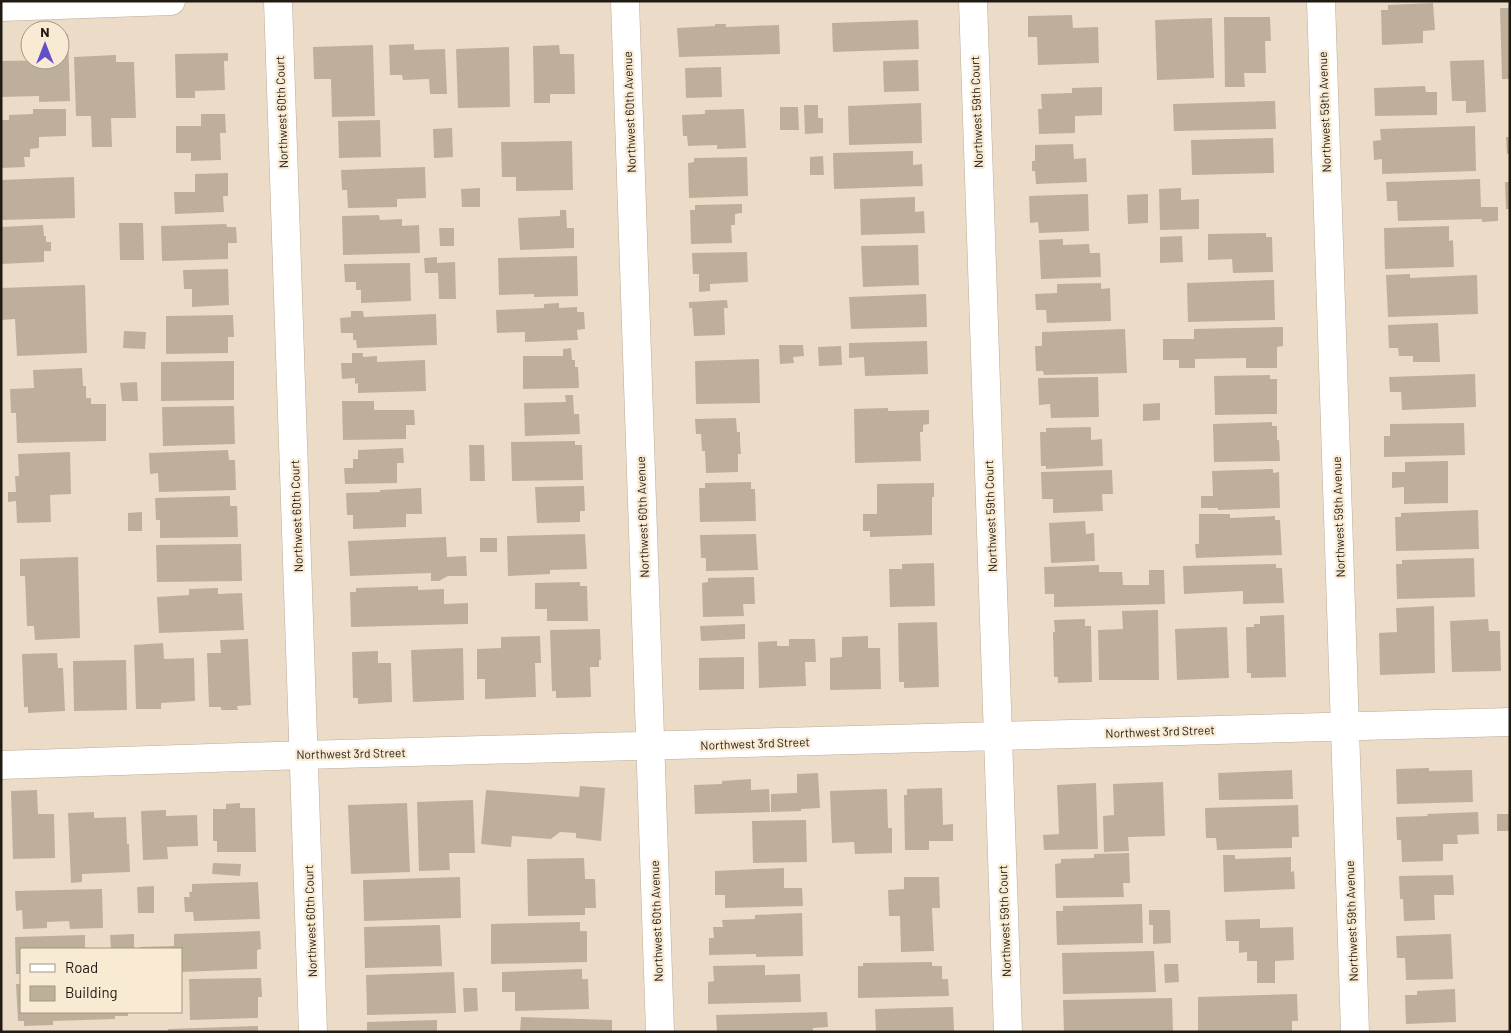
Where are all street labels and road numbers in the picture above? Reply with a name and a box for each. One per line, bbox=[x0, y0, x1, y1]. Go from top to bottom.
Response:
street label: Northwest 60th Avenue bbox=[620, 51, 638, 173]
street label: Northwest 59th Avenue bbox=[1315, 51, 1333, 173]
street label: Northwest 60th Court bbox=[272, 56, 290, 168]
street label: Northwest 59th Court bbox=[967, 56, 985, 168]
street label: Northwest 60th Avenue bbox=[633, 456, 651, 578]
street label: Northwest 59th Avenue bbox=[1329, 456, 1347, 578]
street label: Northwest 60th Court bbox=[287, 460, 305, 572]
street label: Northwest 59th Court bbox=[981, 460, 999, 572]
street label: Northwest 3rd Street bbox=[1105, 722, 1215, 740]
street label: Northwest 3rd Street bbox=[700, 734, 810, 752]
street label: Northwest 3rd Street bbox=[296, 745, 406, 761]
street label: Northwest 60th Avenue bbox=[647, 860, 665, 982]
street label: Northwest 59th Avenue bbox=[1342, 860, 1360, 982]
street label: Northwest 60th Court bbox=[301, 865, 319, 977]
street label: Northwest 59th Court bbox=[995, 865, 1013, 977]

